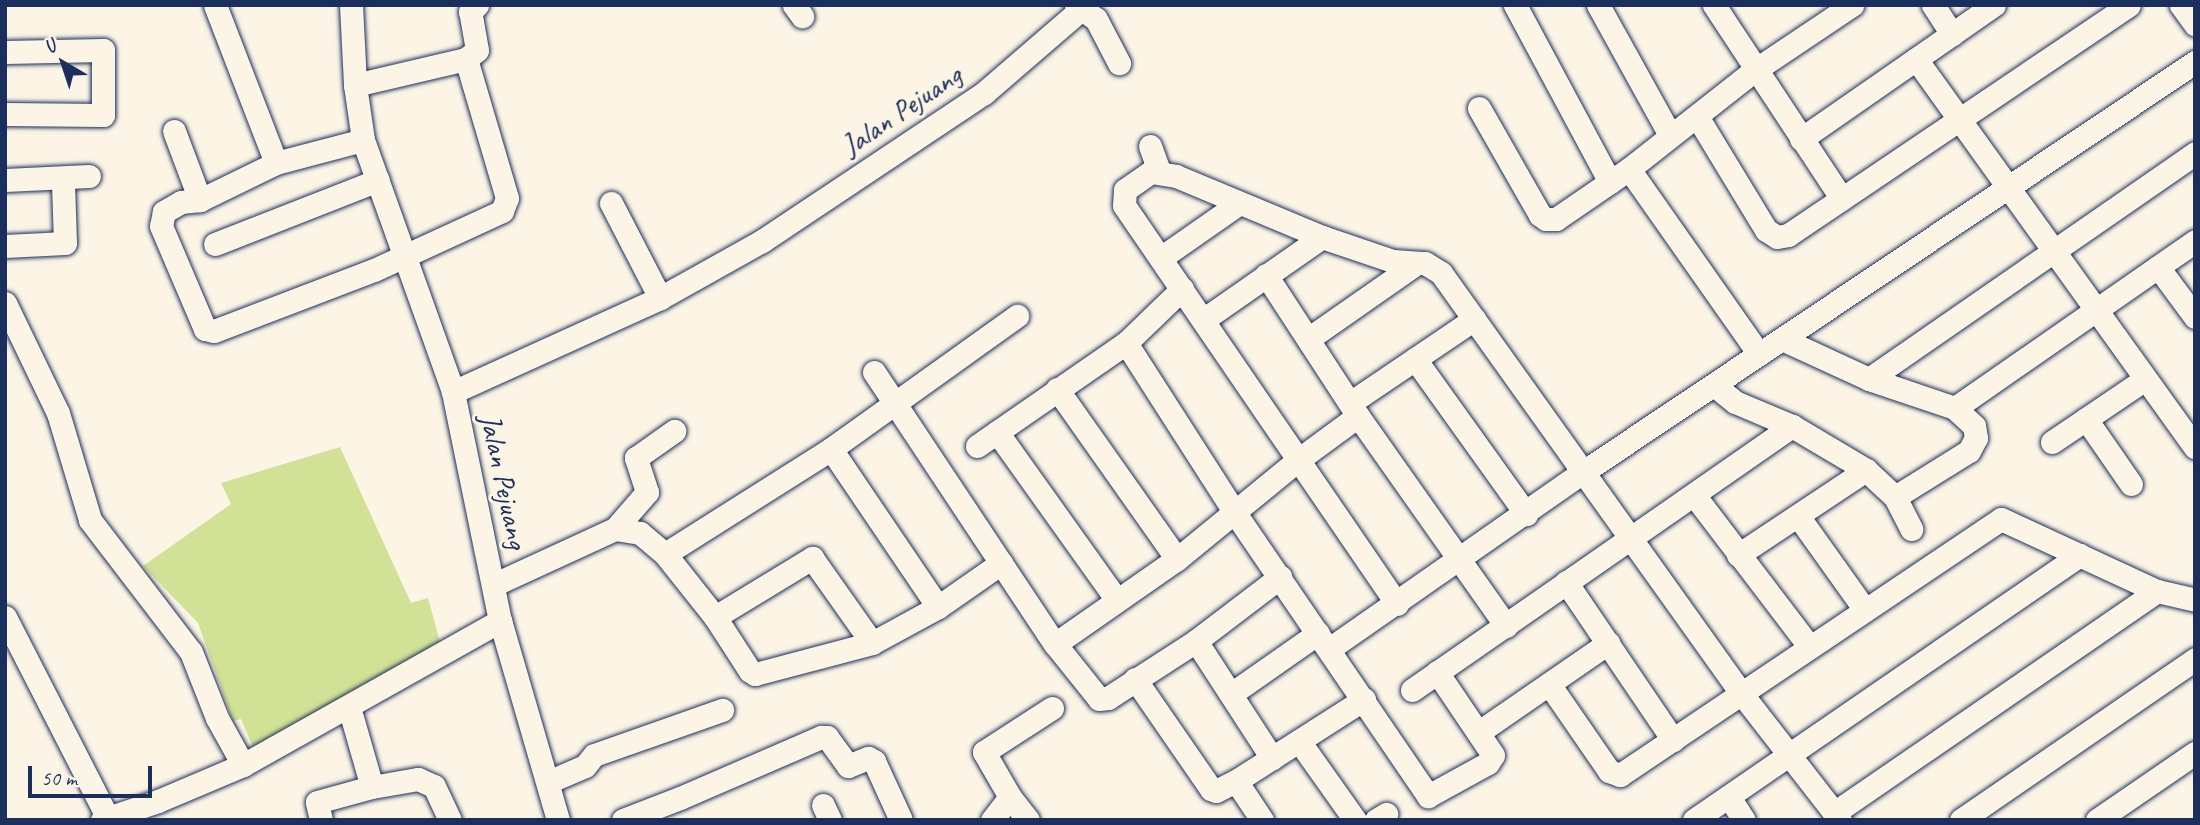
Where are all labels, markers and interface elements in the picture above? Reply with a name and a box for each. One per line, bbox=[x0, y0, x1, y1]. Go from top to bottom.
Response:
north arrow bbox=[28, 28, 98, 98]
text: U bbox=[39, 34, 61, 59]
street label: Jalan Pejuang bbox=[834, 57, 968, 163]
street label: Jalan Pejuang bbox=[472, 410, 536, 552]
scale bar bbox=[32, 752, 156, 796]
text: 50 m bbox=[41, 765, 77, 791]

